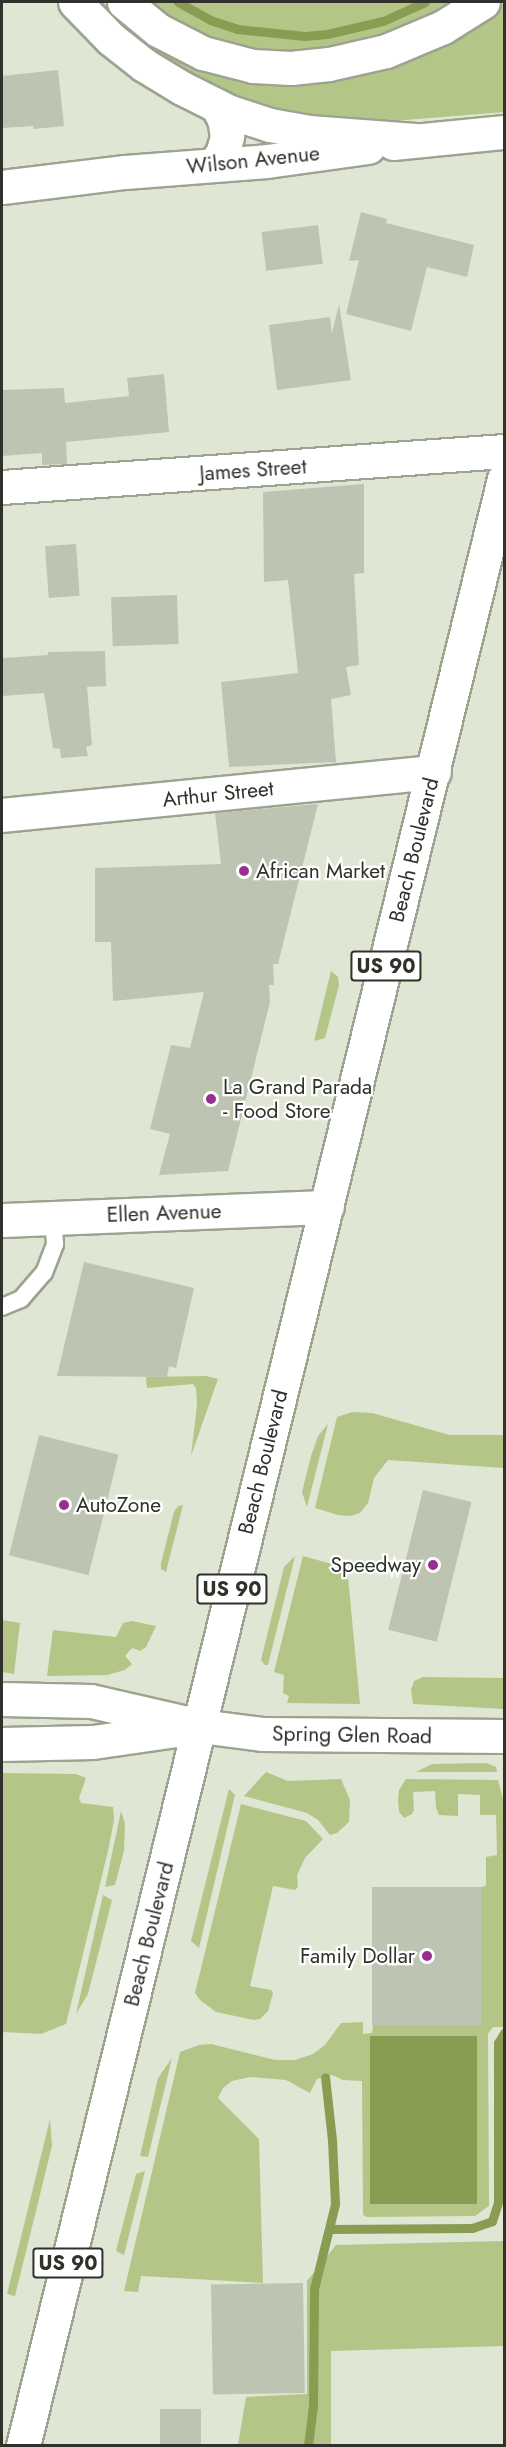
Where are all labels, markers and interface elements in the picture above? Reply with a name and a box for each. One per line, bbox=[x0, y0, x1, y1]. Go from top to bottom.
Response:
street label: Wilson Avenue bbox=[185, 140, 321, 180]
street label: James Street bbox=[199, 454, 307, 486]
street label: Beach Boulevard bbox=[384, 775, 444, 925]
street label: Arthur Street bbox=[161, 776, 275, 812]
place label: African Market bbox=[256, 858, 385, 884]
marker: African Market bbox=[237, 864, 251, 878]
road number: US 90 bbox=[350, 949, 422, 983]
place label: La Grand Parada - Food Store bbox=[223, 1074, 372, 1124]
marker: La Grand Parada - Food Store bbox=[204, 1092, 218, 1106]
street label: Ellen Avenue bbox=[106, 1198, 222, 1228]
street label: Beach Boulevard bbox=[233, 1387, 293, 1537]
place label: AutoZone bbox=[76, 1492, 161, 1518]
marker: AutoZone bbox=[57, 1498, 71, 1512]
place label: Speedway bbox=[330, 1552, 421, 1578]
marker: Speedway bbox=[426, 1558, 440, 1572]
road number: US 90 bbox=[196, 1572, 268, 1606]
street label: Spring Glen Road bbox=[272, 1721, 432, 1749]
street label: Beach Boulevard bbox=[119, 1859, 179, 2009]
place label: Family Dollar bbox=[300, 1943, 415, 1969]
marker: Family Dollar bbox=[420, 1949, 434, 1963]
road number: US 90 bbox=[32, 2246, 104, 2280]

